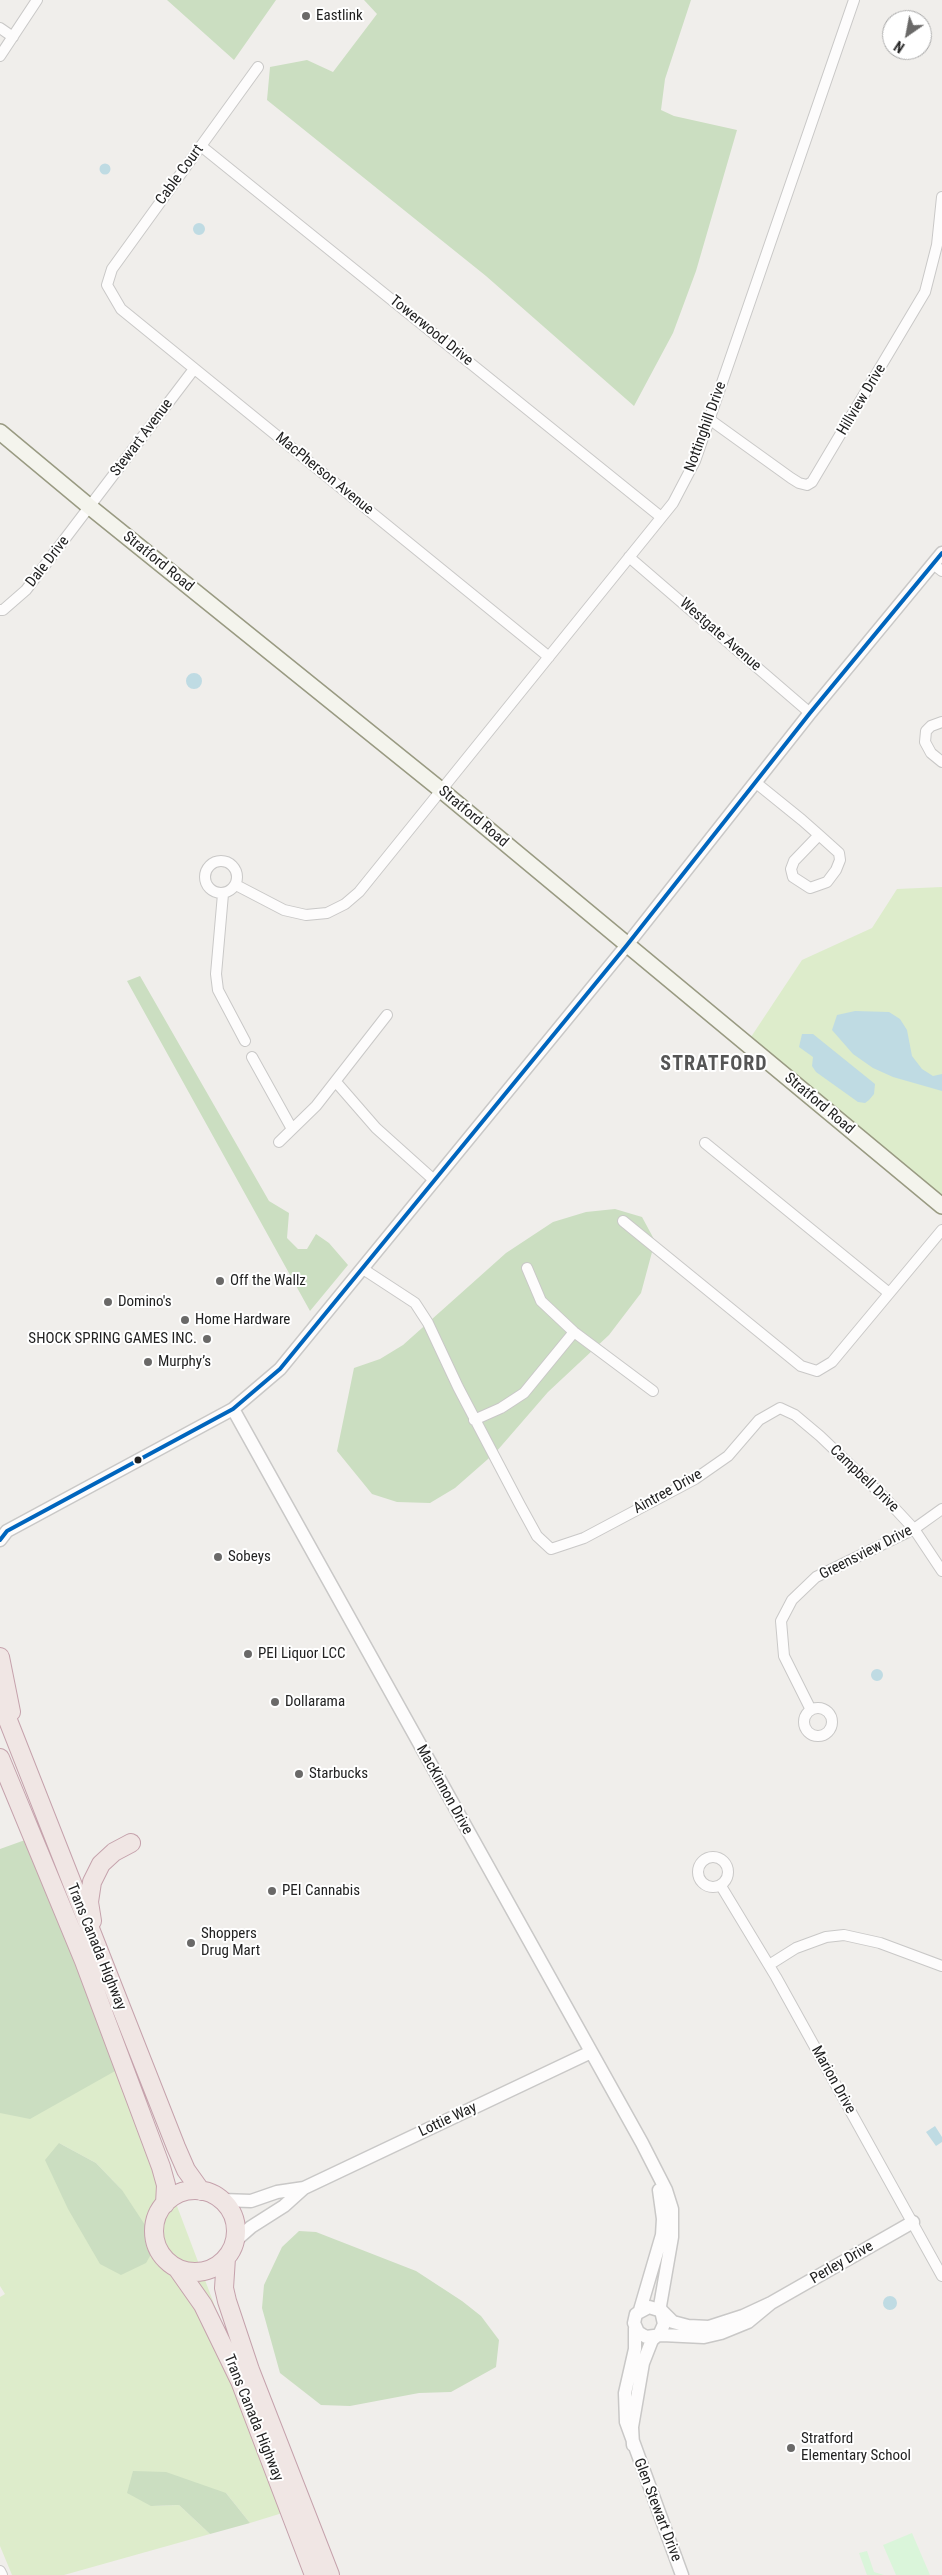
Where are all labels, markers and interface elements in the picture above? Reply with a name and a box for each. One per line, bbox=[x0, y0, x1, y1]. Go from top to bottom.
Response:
place label: Eastlink bbox=[316, 7, 363, 25]
marker: Eastlink bbox=[300, 10, 312, 22]
north arrow bbox=[882, 10, 932, 60]
text: N bbox=[891, 38, 907, 56]
street label: Cable Court bbox=[152, 142, 208, 208]
street label: Towerwood Drive bbox=[386, 292, 476, 370]
street label: Hillview Drive bbox=[834, 361, 890, 439]
street label: Nottinghill Drive bbox=[681, 379, 731, 475]
street label: Stewart Avenue bbox=[107, 396, 177, 480]
street label: MacPherson Avenue bbox=[271, 429, 377, 519]
street label: Stratford Road bbox=[119, 528, 197, 596]
street label: Dale Drive bbox=[23, 533, 73, 591]
street label: Westgate Avenue bbox=[676, 595, 764, 675]
street label: Stratford Road bbox=[434, 783, 512, 851]
district label: STRATFORD bbox=[659, 1053, 769, 1077]
street label: Stratford Road bbox=[780, 1070, 858, 1138]
place label: Off the Wallz bbox=[230, 1272, 306, 1290]
marker: Off the Wallz bbox=[214, 1275, 226, 1287]
place label: Domino's bbox=[118, 1293, 172, 1311]
marker: Domino's bbox=[102, 1296, 114, 1308]
place label: Home Hardware bbox=[195, 1311, 290, 1329]
marker: Home Hardware bbox=[179, 1314, 191, 1326]
place label: SHOCK SPRING GAMES INC. bbox=[28, 1330, 197, 1348]
marker: SHOCK SPRING GAMES INC. bbox=[201, 1333, 213, 1345]
place label: Murphy’s bbox=[158, 1353, 211, 1371]
marker: Murphy’s bbox=[142, 1356, 154, 1368]
street label: Campbell Drive bbox=[826, 1442, 902, 1516]
unlabelled marker bbox=[133, 1455, 143, 1465]
street label: Aintree Drive bbox=[631, 1466, 705, 1518]
street label: Greensview Drive bbox=[817, 1522, 915, 1584]
place label: Sobeys bbox=[228, 1548, 271, 1566]
marker: Sobeys bbox=[212, 1551, 224, 1563]
place label: PEI Liquor LCC bbox=[258, 1645, 346, 1663]
marker: PEI Liquor LCC bbox=[242, 1648, 254, 1660]
place label: Dollarama bbox=[285, 1693, 345, 1711]
marker: Dollarama bbox=[269, 1696, 281, 1708]
street label: MacKinnon Drive bbox=[412, 1742, 476, 1838]
place label: Starbucks bbox=[309, 1765, 368, 1783]
marker: Starbucks bbox=[293, 1768, 305, 1780]
street label: Trans Canada Highway bbox=[62, 1881, 130, 2013]
place label: PEI Cannabis bbox=[282, 1882, 360, 1900]
marker: PEI Cannabis bbox=[266, 1885, 278, 1897]
place label: Shoppers Drug Mart bbox=[201, 1925, 260, 1960]
marker: Shoppers Drug Mart bbox=[185, 1937, 197, 1949]
street label: Marion Drive bbox=[807, 2043, 859, 2117]
street label: Lottie Way bbox=[416, 2099, 480, 2141]
street label: Perley Drive bbox=[807, 2238, 877, 2288]
street label: Trans Canada Highway bbox=[219, 2352, 287, 2484]
place label: Stratford Elementary School bbox=[801, 2430, 911, 2465]
marker: Stratford Elementary School bbox=[785, 2442, 797, 2454]
street label: Glen Stewart Drive bbox=[629, 2456, 685, 2564]

